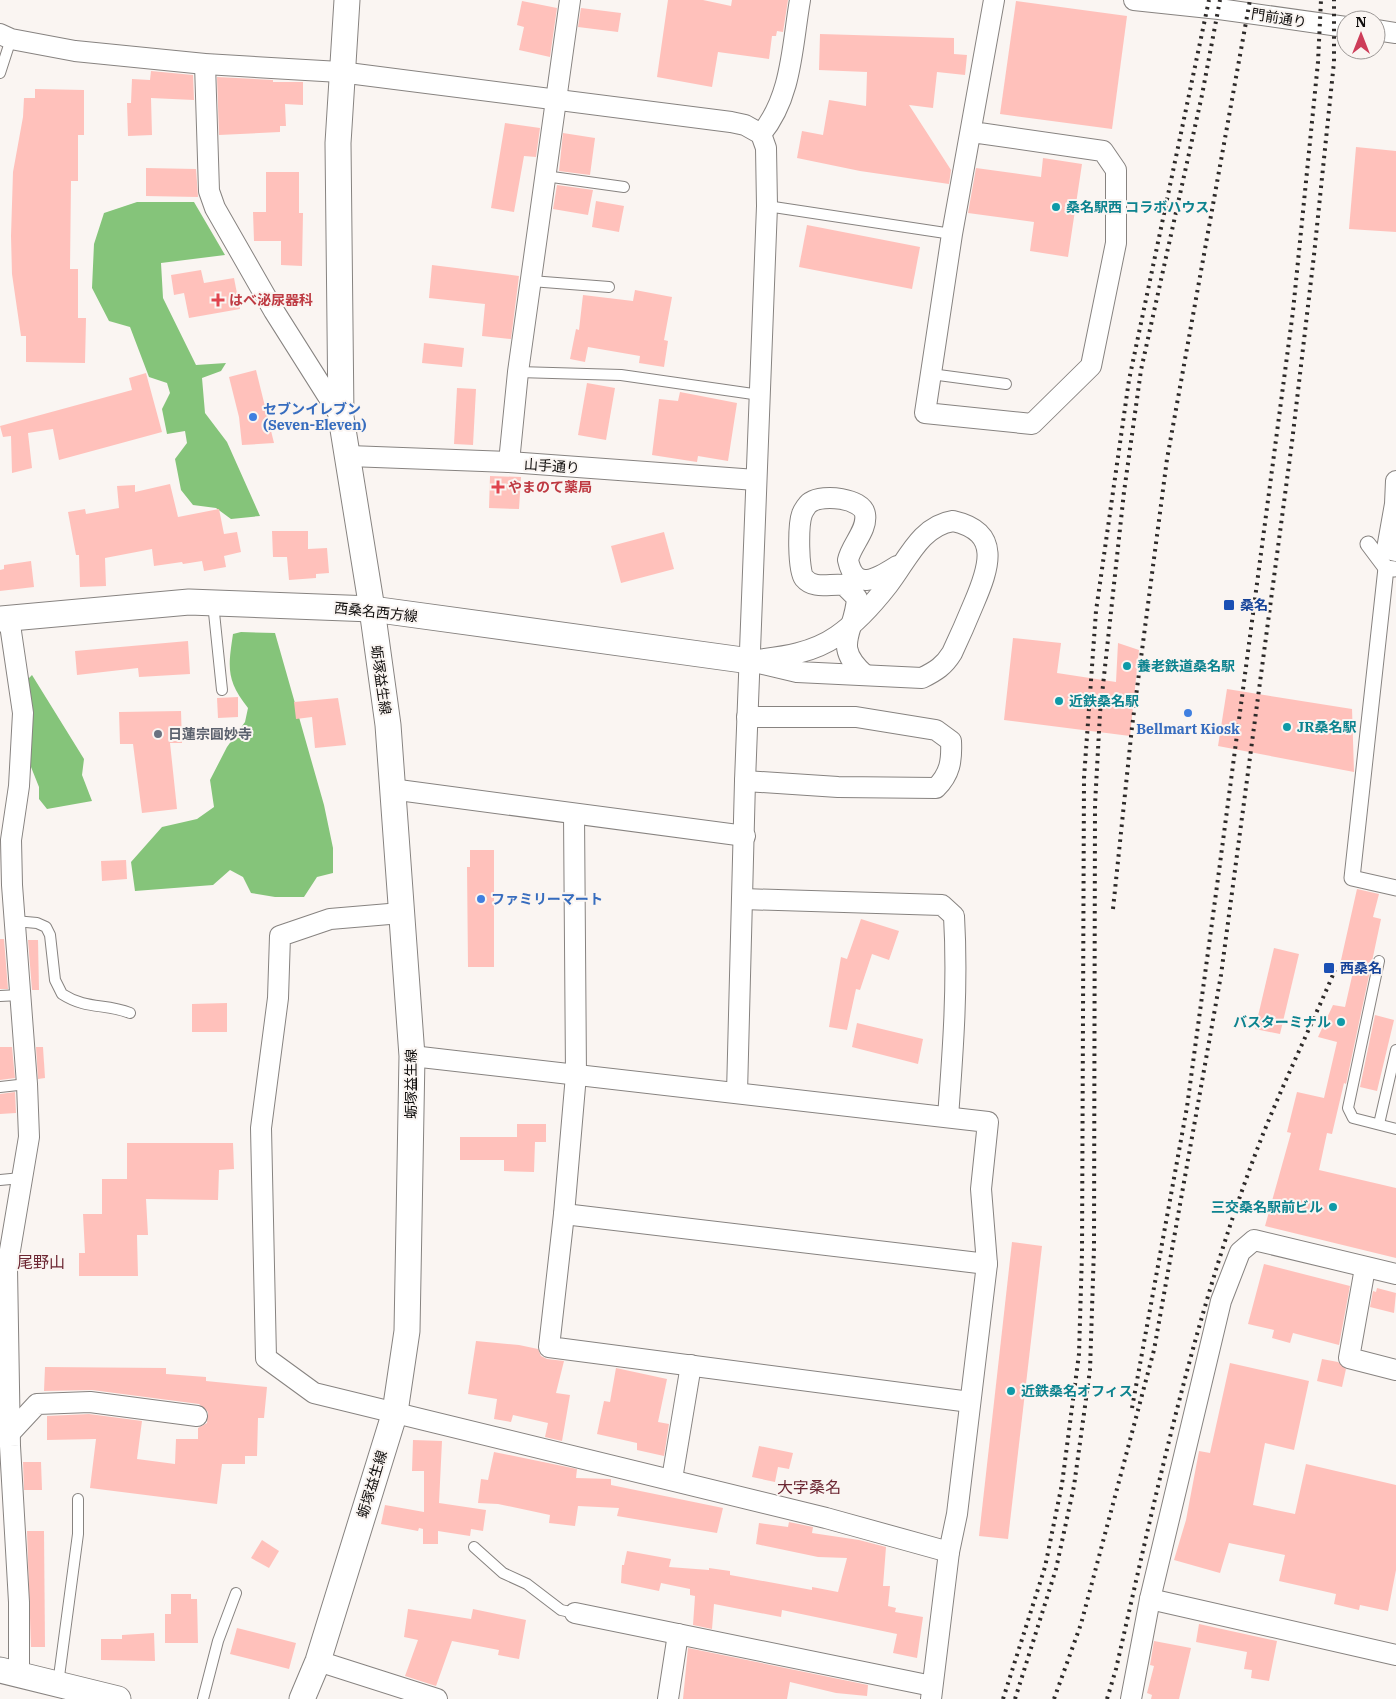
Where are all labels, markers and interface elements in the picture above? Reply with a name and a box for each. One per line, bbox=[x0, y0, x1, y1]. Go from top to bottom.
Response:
street label: 門前通り bbox=[1250, 5, 1308, 31]
north arrow bbox=[1336, 10, 1386, 60]
text: N bbox=[1355, 13, 1367, 31]
place label: 桑名駅西 コラボハウス bbox=[1066, 198, 1209, 216]
marker: 桑名駅西 コラボハウス bbox=[1050, 201, 1062, 213]
place label: はべ泌尿器科 bbox=[229, 291, 313, 309]
marker: はべ泌尿器科 bbox=[211, 293, 225, 307]
place label: セブンイレブン (Seven-Eleven) bbox=[263, 400, 366, 434]
marker: セブンイレブン (Seven-Eleven) bbox=[247, 411, 259, 423]
street label: 山手通り bbox=[523, 455, 581, 477]
place label: やまのて薬局 bbox=[508, 478, 592, 496]
marker: やまのて薬局 bbox=[492, 481, 504, 493]
place label: 桑名 bbox=[1240, 596, 1268, 614]
marker: 桑名 bbox=[1222, 598, 1236, 612]
street label: 西桑名西方線 bbox=[333, 599, 419, 625]
street label: 蛎塚益生線 bbox=[367, 644, 395, 716]
place label: 養老鉄道桑名駅 bbox=[1137, 657, 1235, 675]
marker: 養老鉄道桑名駅 bbox=[1121, 660, 1133, 672]
place label: 近鉄桑名駅 bbox=[1069, 692, 1139, 710]
marker: 近鉄桑名駅 bbox=[1053, 695, 1065, 707]
marker: Bellmart Kiosk bbox=[1182, 707, 1194, 719]
place label: JR桑名駅 bbox=[1297, 718, 1357, 736]
place label: Bellmart Kiosk bbox=[1136, 720, 1240, 738]
marker: JR桑名駅 bbox=[1281, 721, 1293, 733]
place label: 日蓮宗圓妙寺 bbox=[168, 725, 252, 743]
marker: 日蓮宗圓妙寺 bbox=[152, 728, 164, 740]
place label: ファミリーマート bbox=[491, 890, 603, 908]
marker: ファミリーマート bbox=[475, 893, 487, 905]
place label: 西桑名 bbox=[1340, 959, 1382, 977]
marker: 西桑名 bbox=[1322, 961, 1336, 975]
place label: バスターミナル bbox=[1233, 1013, 1331, 1031]
marker: バスターミナル bbox=[1335, 1016, 1347, 1028]
street label: 蛎塚益生線 bbox=[402, 1049, 420, 1119]
place label: 三交桑名駅前ビル bbox=[1211, 1198, 1323, 1216]
marker: 三交桑名駅前ビル bbox=[1327, 1201, 1339, 1213]
district label: 尾野山 bbox=[17, 1252, 65, 1272]
place label: 近鉄桑名オフィス bbox=[1021, 1382, 1133, 1400]
marker: 近鉄桑名オフィス bbox=[1005, 1385, 1017, 1397]
street label: 蛎塚益生線 bbox=[353, 1448, 391, 1520]
district label: 大字桑名 bbox=[777, 1477, 841, 1497]

